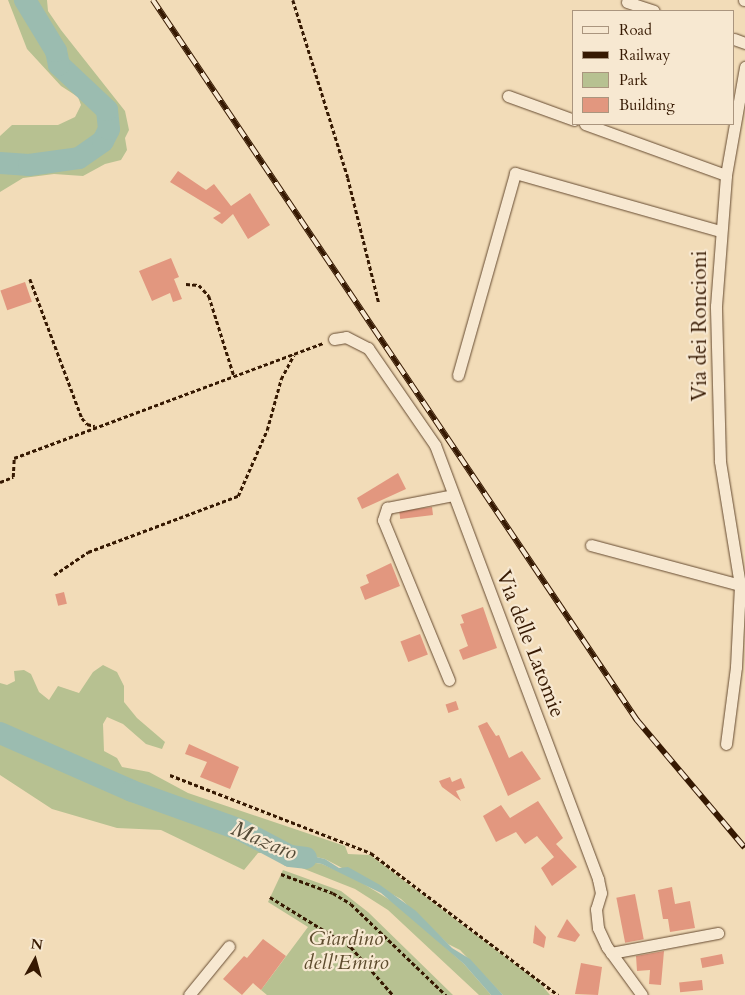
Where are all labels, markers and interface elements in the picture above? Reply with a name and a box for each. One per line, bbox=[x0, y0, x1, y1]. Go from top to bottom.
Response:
legend bbox=[572, 10, 735, 125]
text: Road bbox=[619, 20, 652, 40]
text: Railway bbox=[619, 45, 670, 65]
text: Park bbox=[619, 70, 648, 90]
text: Building bbox=[619, 95, 675, 115]
street label: Via dei Roncioni bbox=[687, 251, 713, 401]
street label: Via delle Latomie bbox=[490, 567, 570, 721]
water label: Mazaro bbox=[227, 815, 301, 867]
park label: Giardino dell'Emiro bbox=[303, 926, 389, 976]
text: N bbox=[30, 934, 44, 955]
north arrow bbox=[10, 935, 60, 985]

